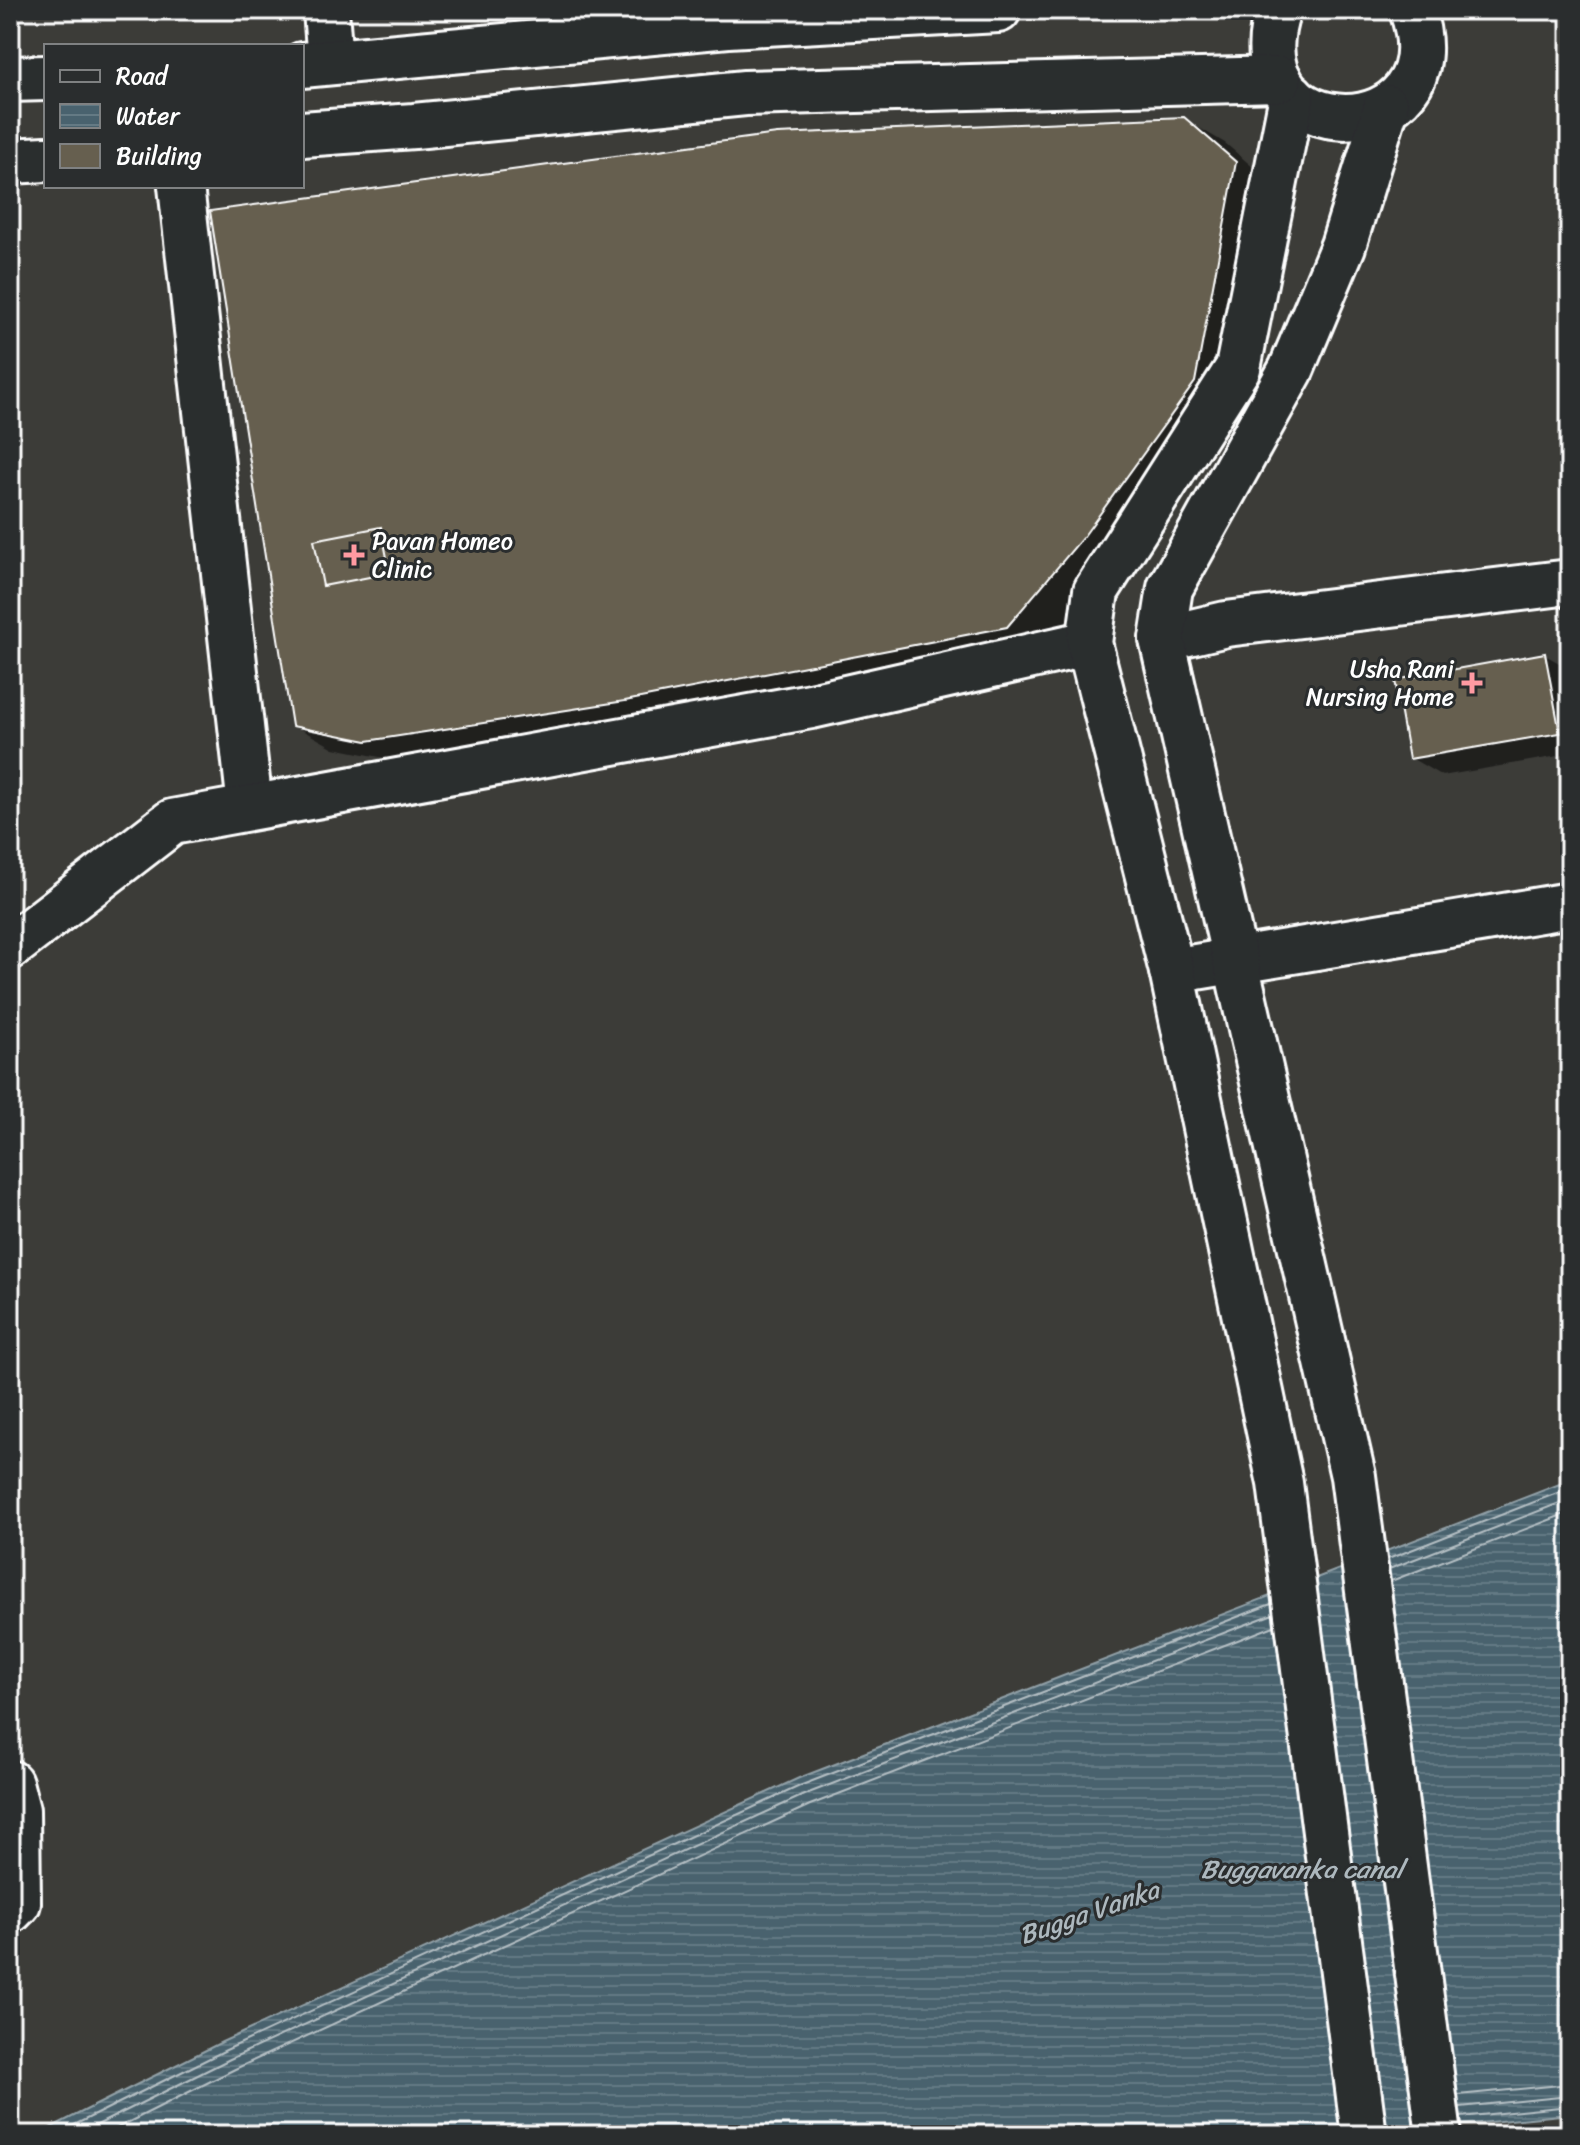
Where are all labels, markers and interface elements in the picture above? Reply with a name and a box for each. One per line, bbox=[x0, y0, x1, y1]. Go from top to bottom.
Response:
legend bbox=[44, 44, 304, 188]
text: Road bbox=[116, 55, 170, 97]
text: Water bbox=[116, 95, 181, 137]
text: Building bbox=[116, 135, 202, 177]
place label: Pavan Homeo Clinic bbox=[372, 520, 513, 590]
marker: Pavan Homeo Clinic bbox=[343, 544, 365, 566]
place label: Usha Rani Nursing Home bbox=[1306, 648, 1454, 718]
marker: Usha Rani Nursing Home bbox=[1461, 672, 1483, 694]
water label: Buggavanka canal bbox=[1201, 1846, 1409, 1892]
water label: Bugga Vanka bbox=[1013, 1866, 1167, 1957]

